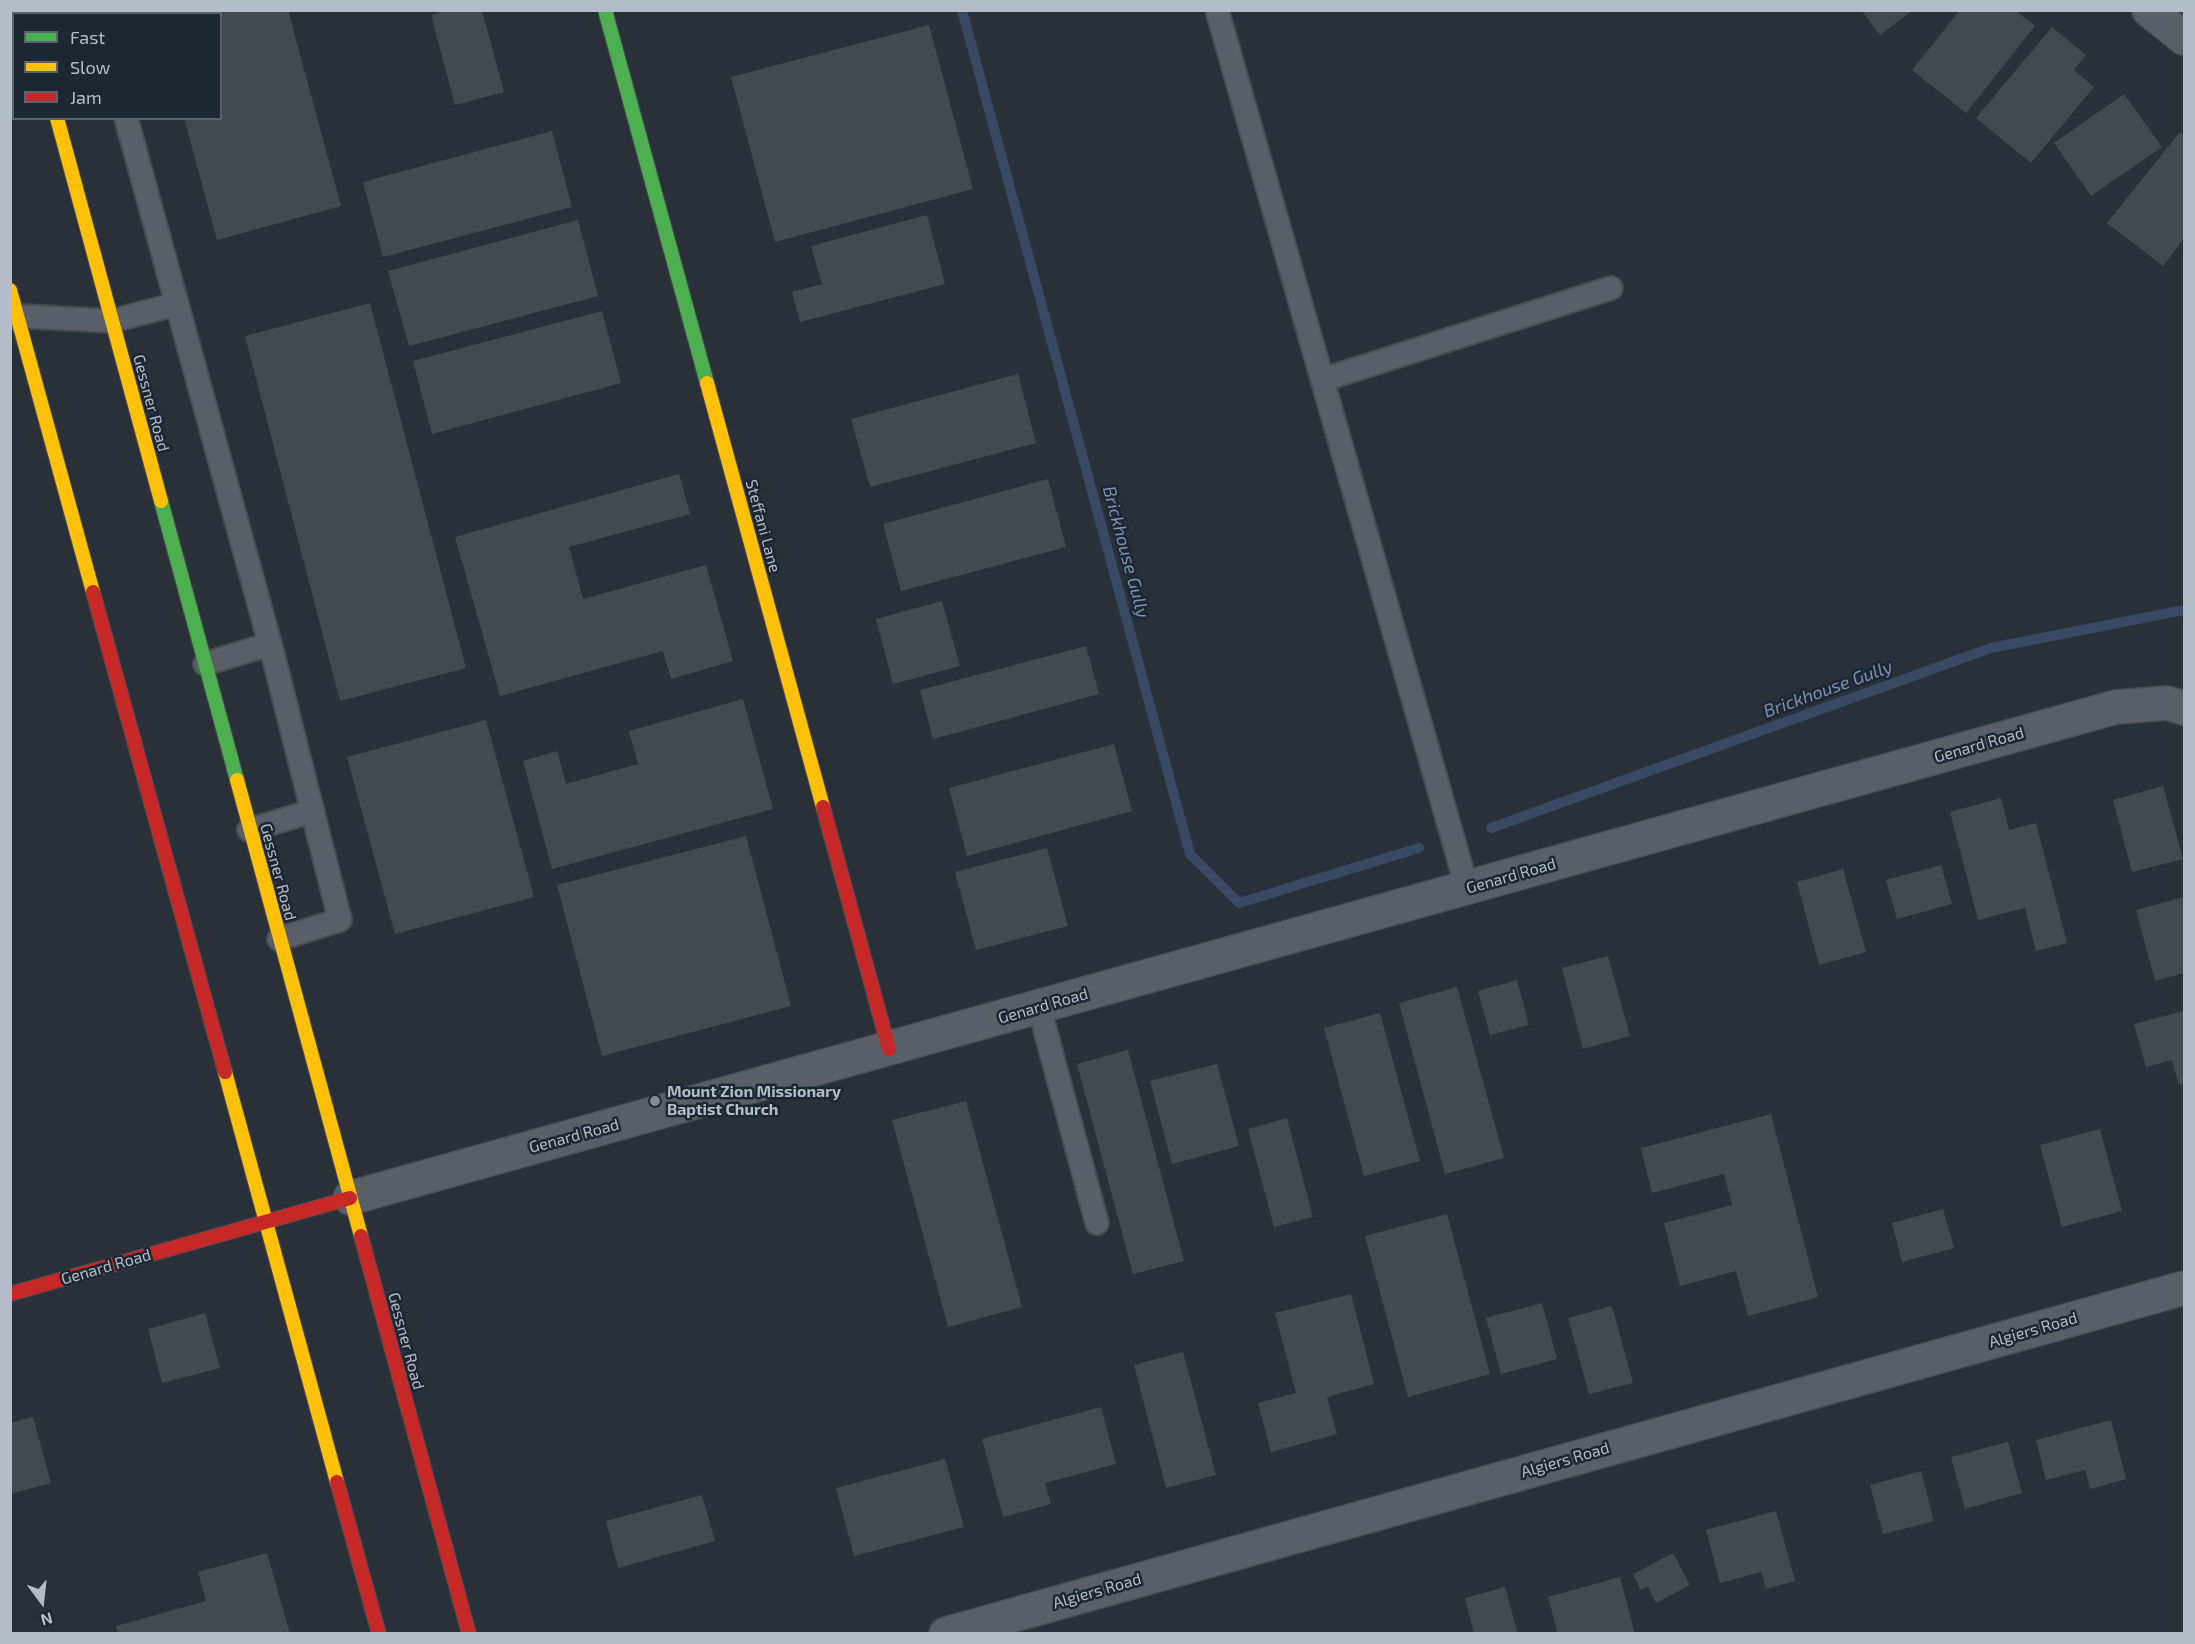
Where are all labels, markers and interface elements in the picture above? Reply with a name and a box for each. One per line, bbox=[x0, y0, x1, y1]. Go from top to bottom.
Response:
legend bbox=[12, 12, 222, 120]
text: Fast bbox=[70, 26, 105, 48]
text: Slow bbox=[70, 56, 110, 78]
text: Jam bbox=[70, 86, 102, 108]
street label: Gessner Road bbox=[129, 352, 173, 454]
street label: Steffani Lane bbox=[741, 477, 785, 575]
water label: Brickhouse Gully bbox=[1098, 484, 1154, 620]
water label: Brickhouse Gully bbox=[1761, 656, 1895, 722]
street label: Genard Road bbox=[1932, 723, 2026, 767]
street label: Gessner Road bbox=[256, 821, 300, 923]
street label: Genard Road bbox=[1464, 854, 1558, 898]
street label: Genard Road bbox=[996, 984, 1090, 1028]
place label: Mount Zion Missionary Baptist Church bbox=[667, 1082, 841, 1120]
marker: Mount Zion Missionary Baptist Church bbox=[648, 1094, 662, 1108]
street label: Genard Road bbox=[527, 1115, 621, 1157]
street label: Genard Road bbox=[59, 1245, 153, 1289]
street label: Gessner Road bbox=[384, 1290, 428, 1392]
street label: Algiers Road bbox=[1987, 1308, 2079, 1352]
street label: Algiers Road bbox=[1519, 1438, 1611, 1482]
street label: Algiers Road bbox=[1051, 1569, 1143, 1613]
north arrow bbox=[12, 1572, 72, 1632]
text: N bbox=[39, 1609, 55, 1631]

